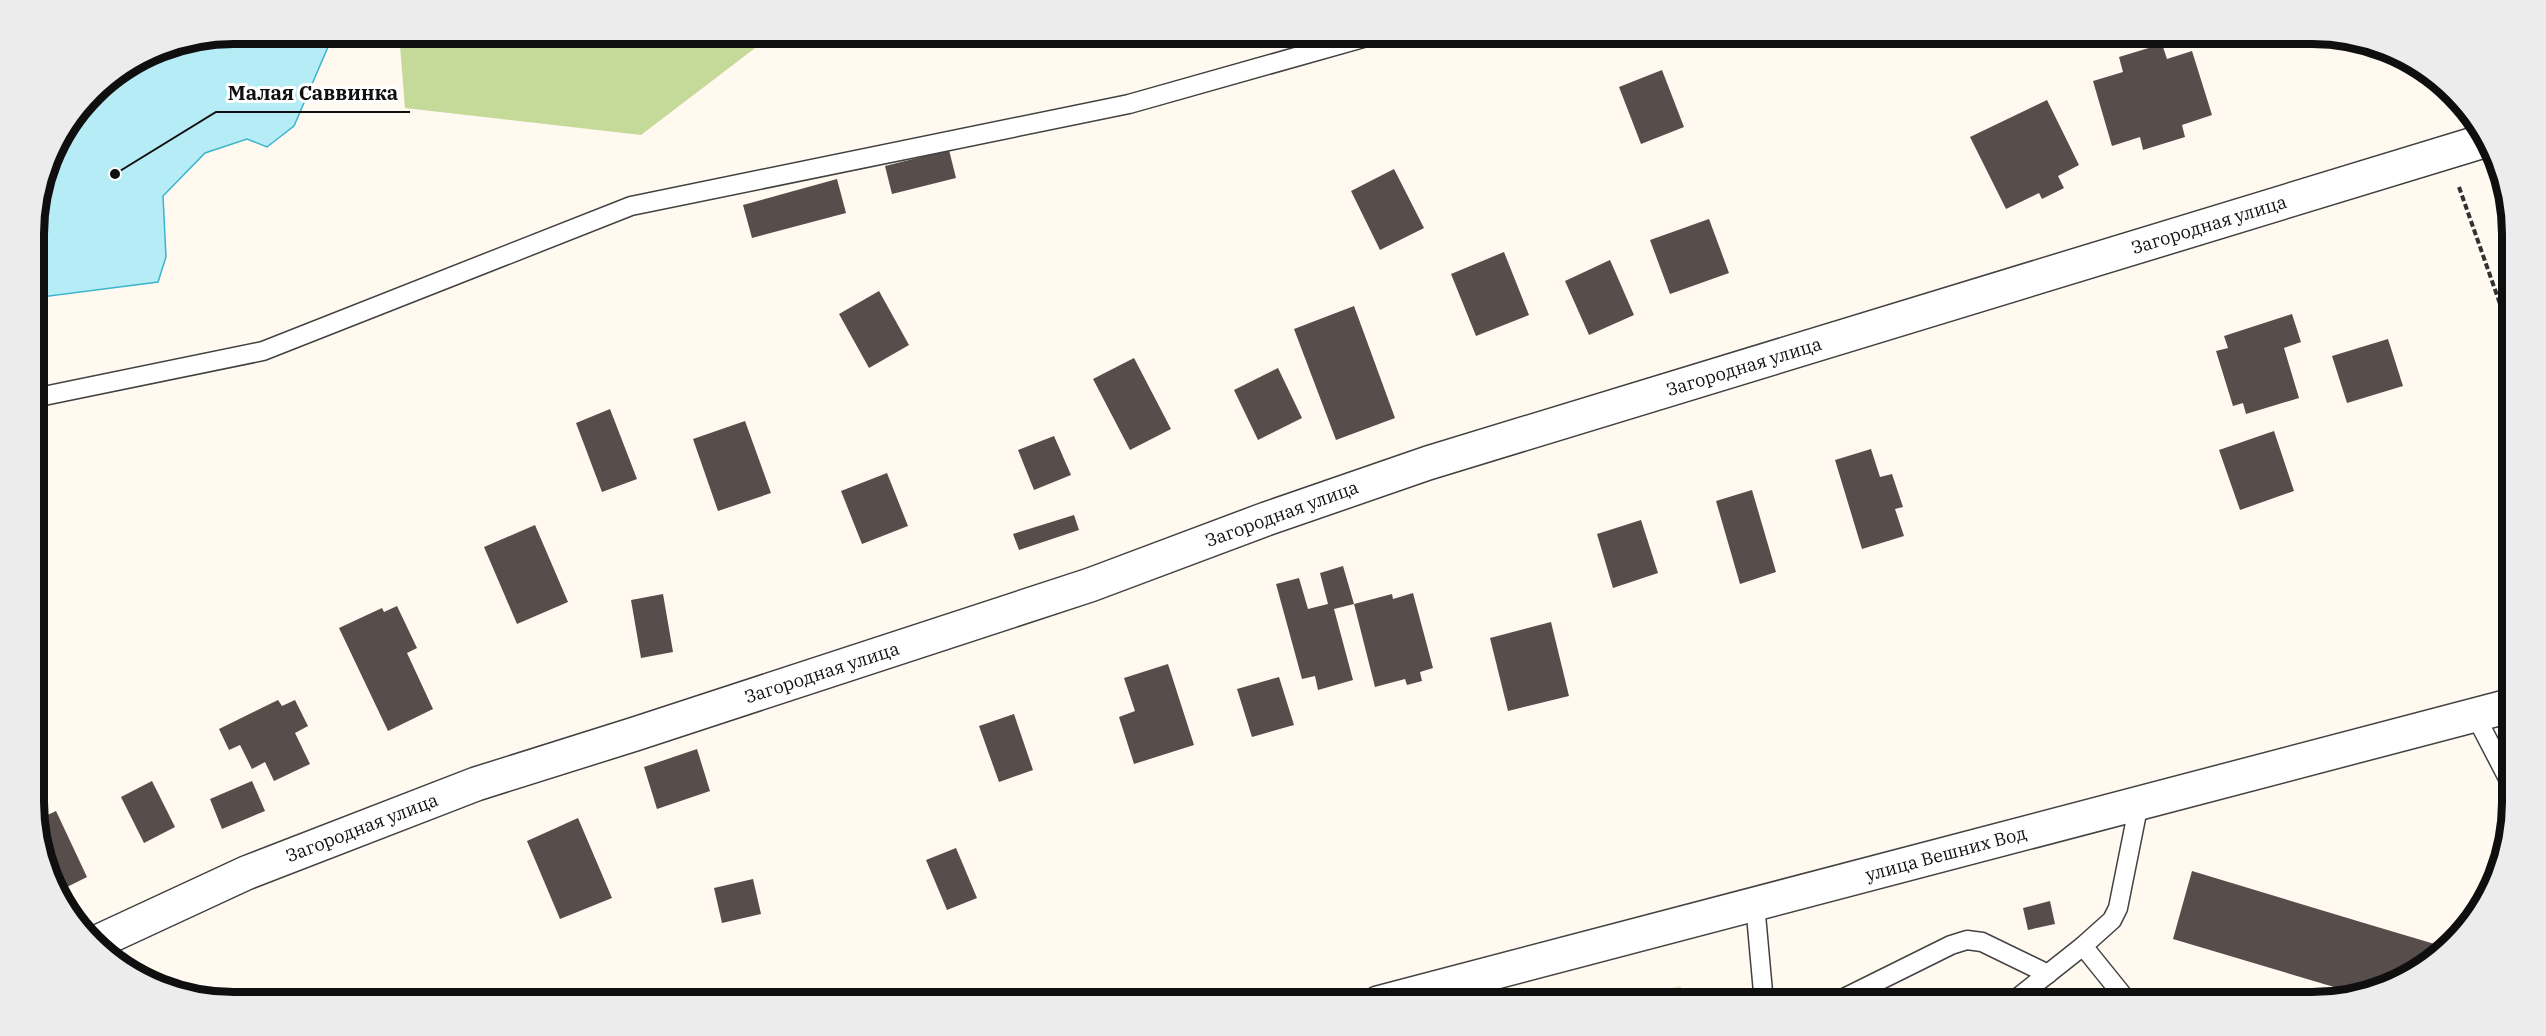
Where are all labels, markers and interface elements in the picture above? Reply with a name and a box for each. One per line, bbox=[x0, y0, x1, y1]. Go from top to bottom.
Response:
callout: Малая Саввинка bbox=[216, 74, 410, 112]
text: Малая Саввинка bbox=[228, 79, 398, 106]
street label: Загородная улица bbox=[2128, 190, 2289, 259]
street label: Загородная улица bbox=[1663, 332, 1824, 401]
street label: Загородная улица bbox=[1202, 475, 1362, 552]
street label: Загородная улица bbox=[742, 637, 902, 708]
street label: Загородная улица bbox=[282, 788, 441, 867]
street label: улица Вешних Вод bbox=[1863, 821, 2029, 886]

